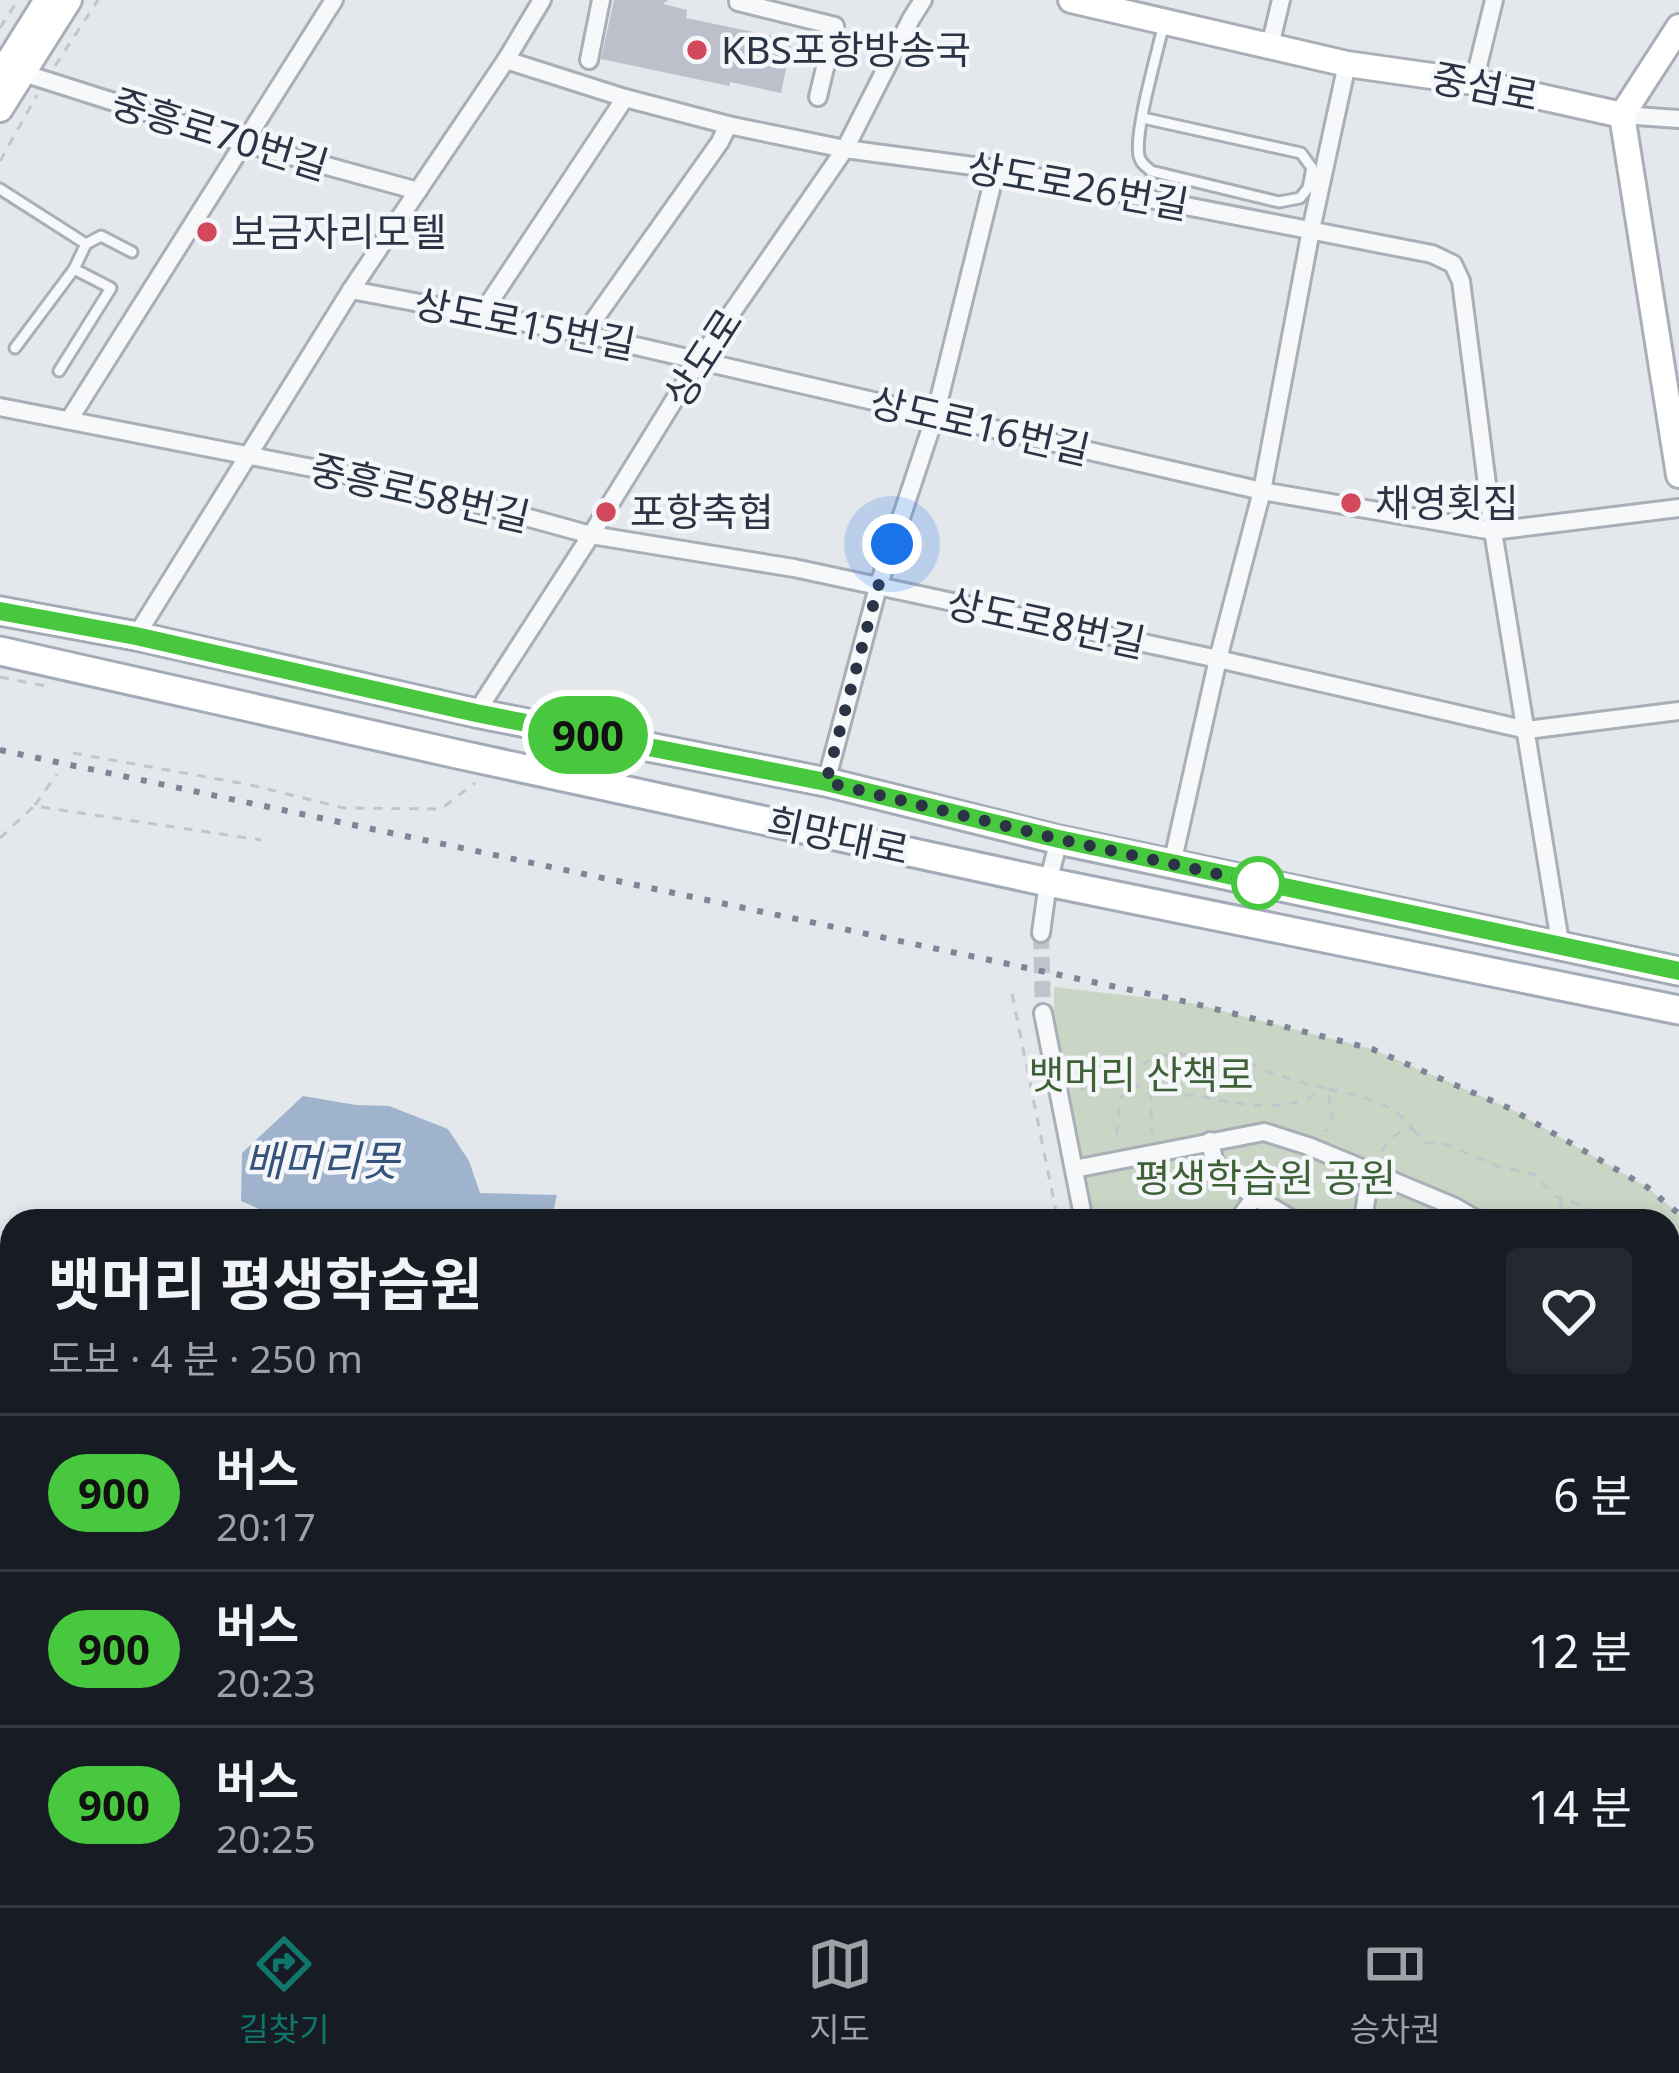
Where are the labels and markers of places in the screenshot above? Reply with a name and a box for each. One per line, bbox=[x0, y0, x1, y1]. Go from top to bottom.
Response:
place label: KBS포항방송국 bbox=[721, 22, 971, 75]
marker: KBS포항방송국 bbox=[684, 37, 710, 63]
place label: 보금자리모텔 bbox=[231, 204, 446, 257]
marker: 보금자리모텔 bbox=[194, 219, 220, 245]
place label: 채영횟집 bbox=[1375, 475, 1519, 528]
place label: 포항축협 bbox=[630, 484, 774, 537]
marker: 채영횟집 bbox=[1338, 490, 1364, 516]
marker: 포항축협 bbox=[593, 499, 619, 525]
unlabelled marker bbox=[1233, 858, 1283, 908]

